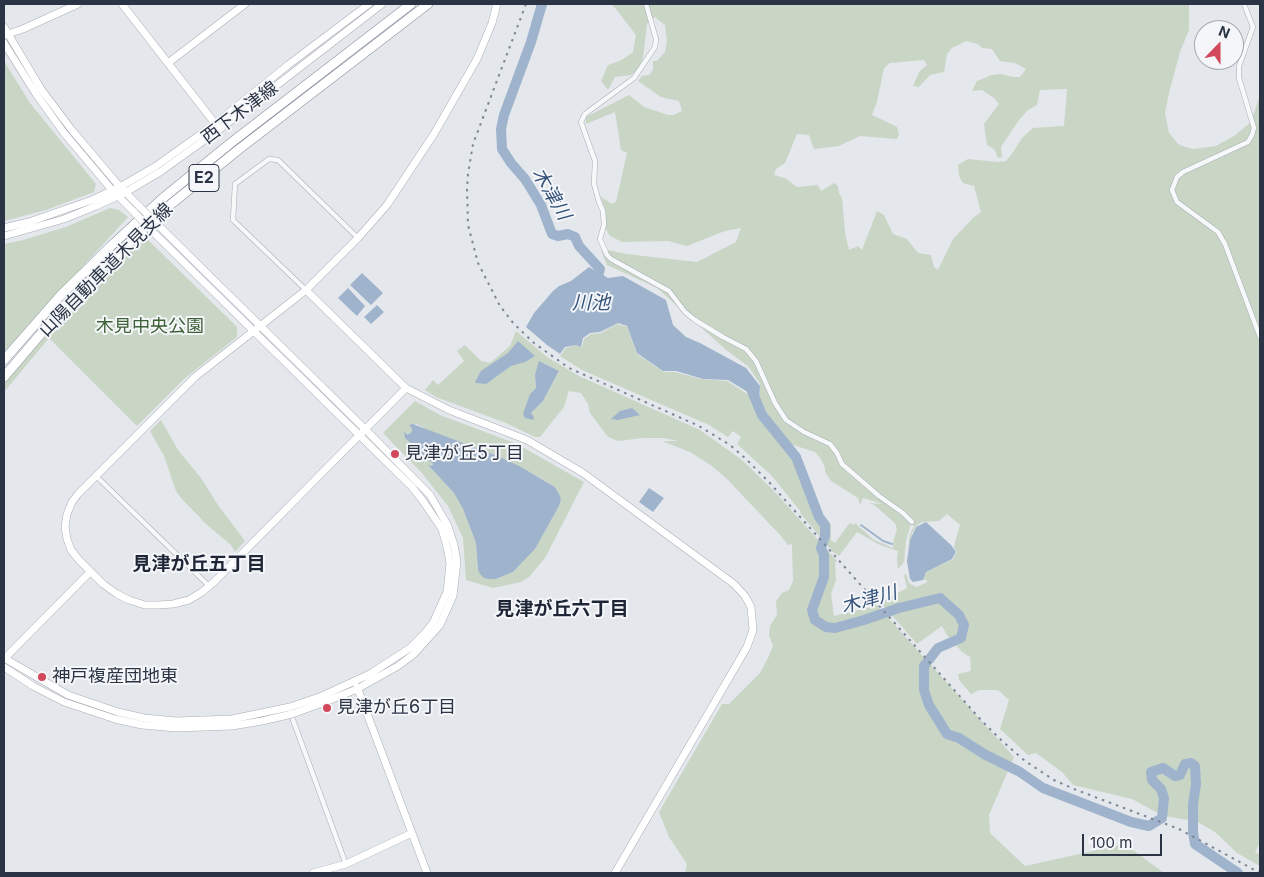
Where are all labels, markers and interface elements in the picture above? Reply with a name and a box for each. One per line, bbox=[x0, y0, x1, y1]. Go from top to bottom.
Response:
north arrow bbox=[1194, 20, 1244, 70]
text: N bbox=[1216, 22, 1233, 41]
street label: 西下木津線 bbox=[198, 77, 282, 149]
road number: E2 bbox=[189, 164, 219, 192]
water label: 木津川 bbox=[527, 164, 575, 224]
street label: 山陽自動車道木見支線 bbox=[35, 199, 177, 341]
water label: 川池 bbox=[572, 292, 610, 314]
park label: 木見中央公園 bbox=[96, 316, 204, 338]
place label: 見津が丘5丁目 bbox=[405, 443, 524, 465]
marker: 見津が丘5丁目 bbox=[389, 448, 401, 460]
district label: 見津が丘五丁目 bbox=[133, 553, 265, 575]
water label: 木津川 bbox=[838, 581, 900, 619]
district label: 見津が丘六丁目 bbox=[496, 598, 628, 620]
place label: 神戸複産団地東 bbox=[52, 666, 178, 688]
marker: 神戸複産団地東 bbox=[36, 671, 48, 683]
place label: 見津が丘6丁目 bbox=[337, 697, 456, 719]
marker: 見津が丘6丁目 bbox=[321, 702, 333, 714]
scale bar bbox=[1084, 824, 1164, 856]
text: 100 m bbox=[1090, 833, 1132, 852]

